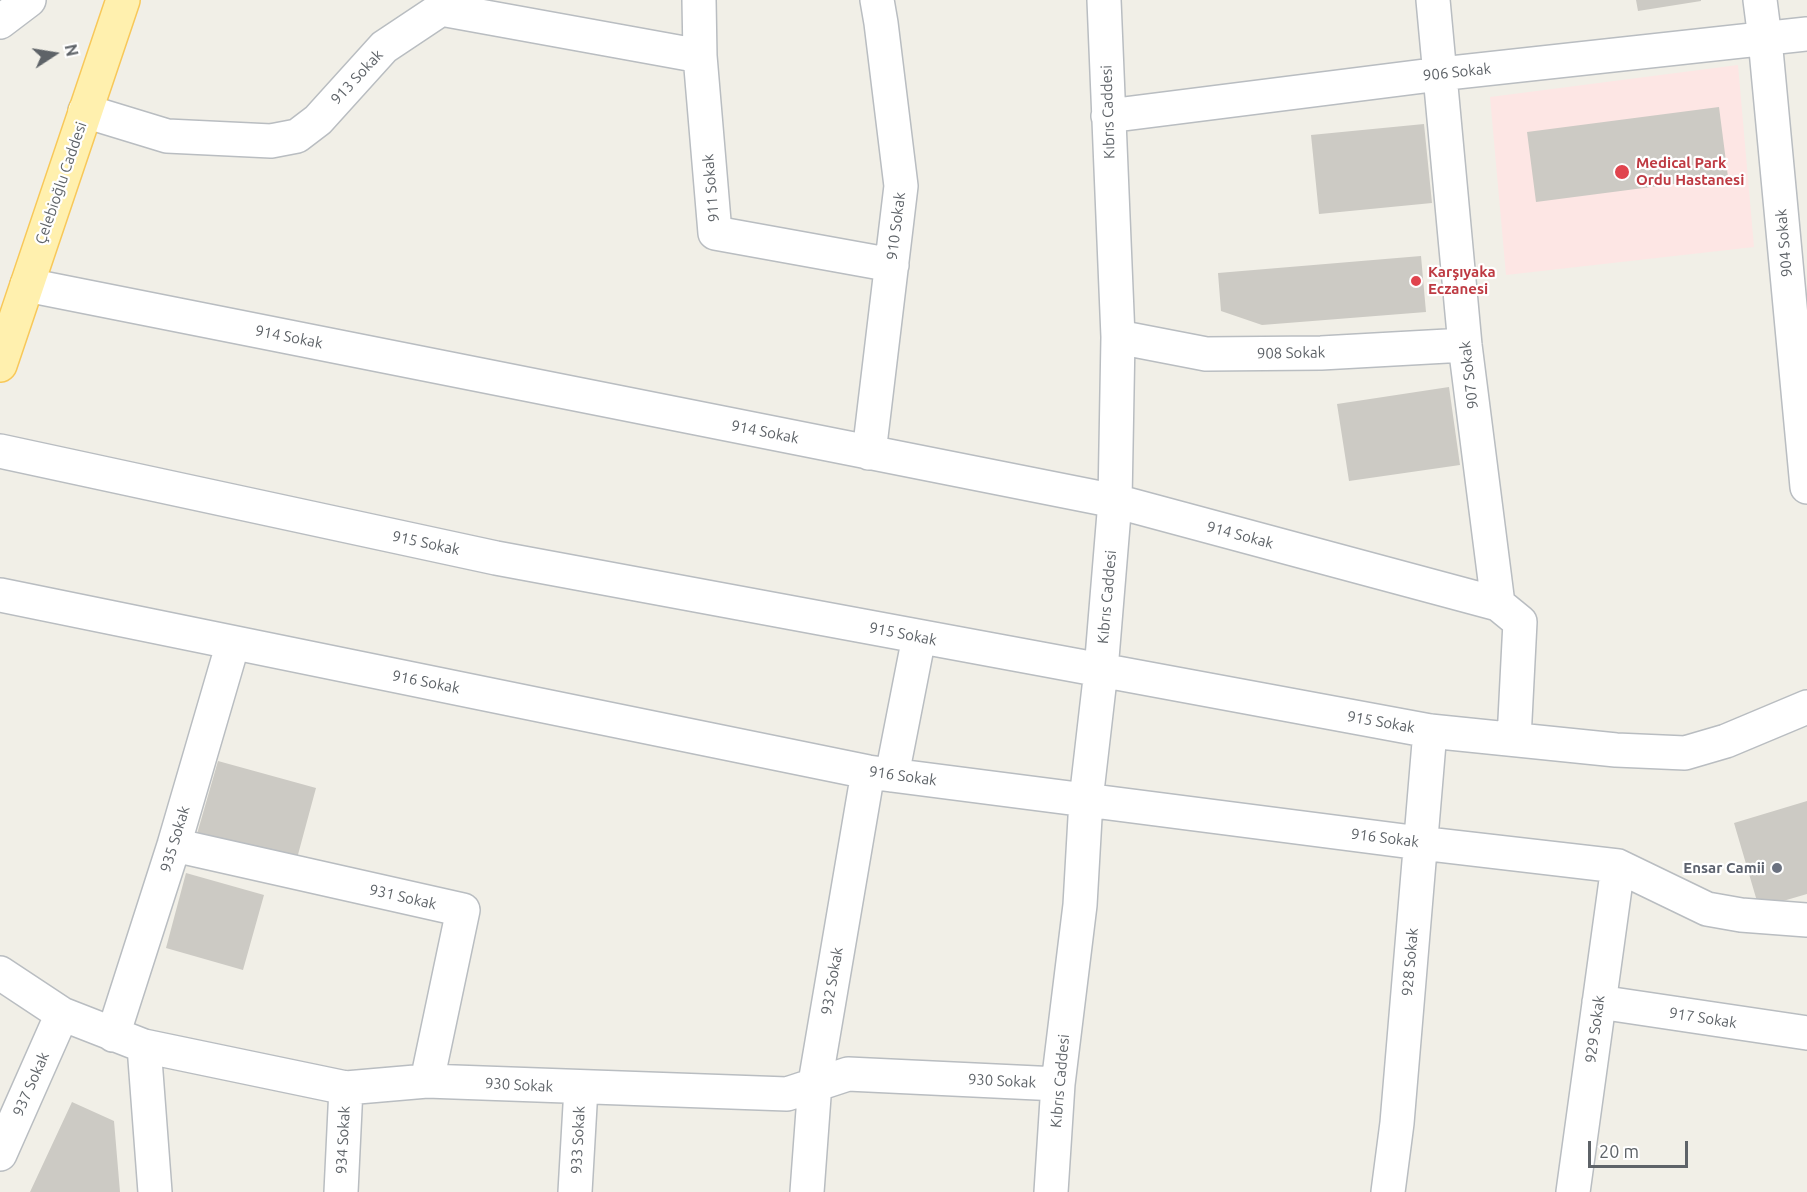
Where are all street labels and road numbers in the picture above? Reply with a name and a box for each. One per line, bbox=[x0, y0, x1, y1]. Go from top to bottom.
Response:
street label: 913 Sokak bbox=[327, 46, 387, 108]
street label: 906 Sokak bbox=[1422, 59, 1492, 85]
street label: Kıbrıs Caddesi bbox=[1097, 65, 1119, 159]
street label: Çelebioğlu Caddesi bbox=[32, 119, 90, 247]
street label: 911 Sokak bbox=[699, 153, 723, 223]
street label: 910 Sokak bbox=[883, 191, 909, 261]
street label: 904 Sokak bbox=[1772, 208, 1796, 278]
street label: 914 Sokak bbox=[254, 322, 324, 352]
street label: 907 Sokak bbox=[1456, 340, 1482, 410]
street label: 908 Sokak bbox=[1257, 343, 1325, 363]
street label: 914 Sokak bbox=[730, 417, 800, 447]
street label: 914 Sokak bbox=[1205, 517, 1275, 553]
street label: 915 Sokak bbox=[391, 527, 461, 559]
street label: Kıbrıs Caddesi bbox=[1094, 549, 1120, 645]
street label: 915 Sokak bbox=[868, 619, 938, 649]
street label: 916 Sokak bbox=[391, 667, 461, 697]
street label: 915 Sokak bbox=[1346, 707, 1416, 737]
street label: 916 Sokak bbox=[868, 762, 938, 790]
street label: 935 Sokak bbox=[156, 804, 194, 874]
street label: 916 Sokak bbox=[1350, 825, 1420, 851]
street label: 931 Sokak bbox=[368, 881, 438, 913]
street label: 928 Sokak bbox=[1398, 927, 1422, 997]
street label: 932 Sokak bbox=[817, 946, 847, 1016]
street label: 929 Sokak bbox=[1581, 994, 1609, 1064]
street label: 917 Sokak bbox=[1668, 1004, 1738, 1032]
street label: Kıbrıs Caddesi bbox=[1047, 1033, 1073, 1129]
street label: 937 Sokak bbox=[9, 1049, 53, 1119]
street label: 930 Sokak bbox=[967, 1070, 1037, 1092]
street label: 930 Sokak bbox=[484, 1074, 554, 1096]
street label: 934 Sokak bbox=[332, 1105, 354, 1175]
street label: 933 Sokak bbox=[567, 1105, 589, 1175]

